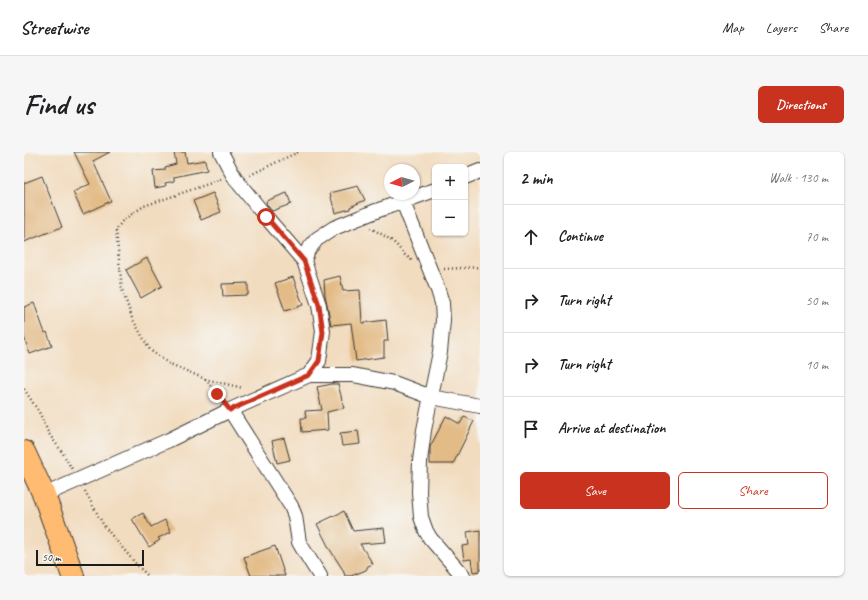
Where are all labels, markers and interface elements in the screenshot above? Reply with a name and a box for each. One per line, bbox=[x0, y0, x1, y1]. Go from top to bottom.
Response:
text: Streetwise bbox=[20, 16, 88, 40]
text: Map bbox=[722, 19, 744, 36]
text: Layers bbox=[766, 19, 797, 36]
text: Share bbox=[819, 19, 848, 36]
button: Directions bbox=[758, 86, 844, 123]
text: Find us bbox=[24, 87, 94, 122]
north arrow bbox=[384, 164, 420, 200]
map controls bbox=[432, 164, 468, 236]
button: + bbox=[432, 164, 468, 200]
text: 2 min bbox=[520, 168, 553, 189]
text: Walk · 130 m bbox=[769, 170, 828, 186]
button: − bbox=[432, 200, 468, 236]
route start bbox=[257, 208, 275, 226]
icon: ahead bbox=[520, 226, 542, 248]
text: Continue bbox=[558, 227, 603, 246]
text: 70 m bbox=[806, 229, 828, 245]
icon: right bbox=[520, 290, 542, 312]
text: Turn right bbox=[558, 291, 611, 310]
text: 50 m bbox=[806, 293, 828, 309]
icon: right bbox=[520, 354, 542, 376]
text: Turn right bbox=[558, 355, 611, 374]
text: 10 m bbox=[806, 357, 828, 373]
route end bbox=[208, 385, 226, 403]
icon: arrive bbox=[520, 418, 542, 440]
text: Arrive at destination bbox=[558, 419, 665, 438]
button: Save bbox=[520, 472, 670, 509]
button: Share bbox=[678, 472, 828, 509]
scale bar bbox=[36, 548, 144, 567]
text: 50 m bbox=[42, 550, 61, 564]

